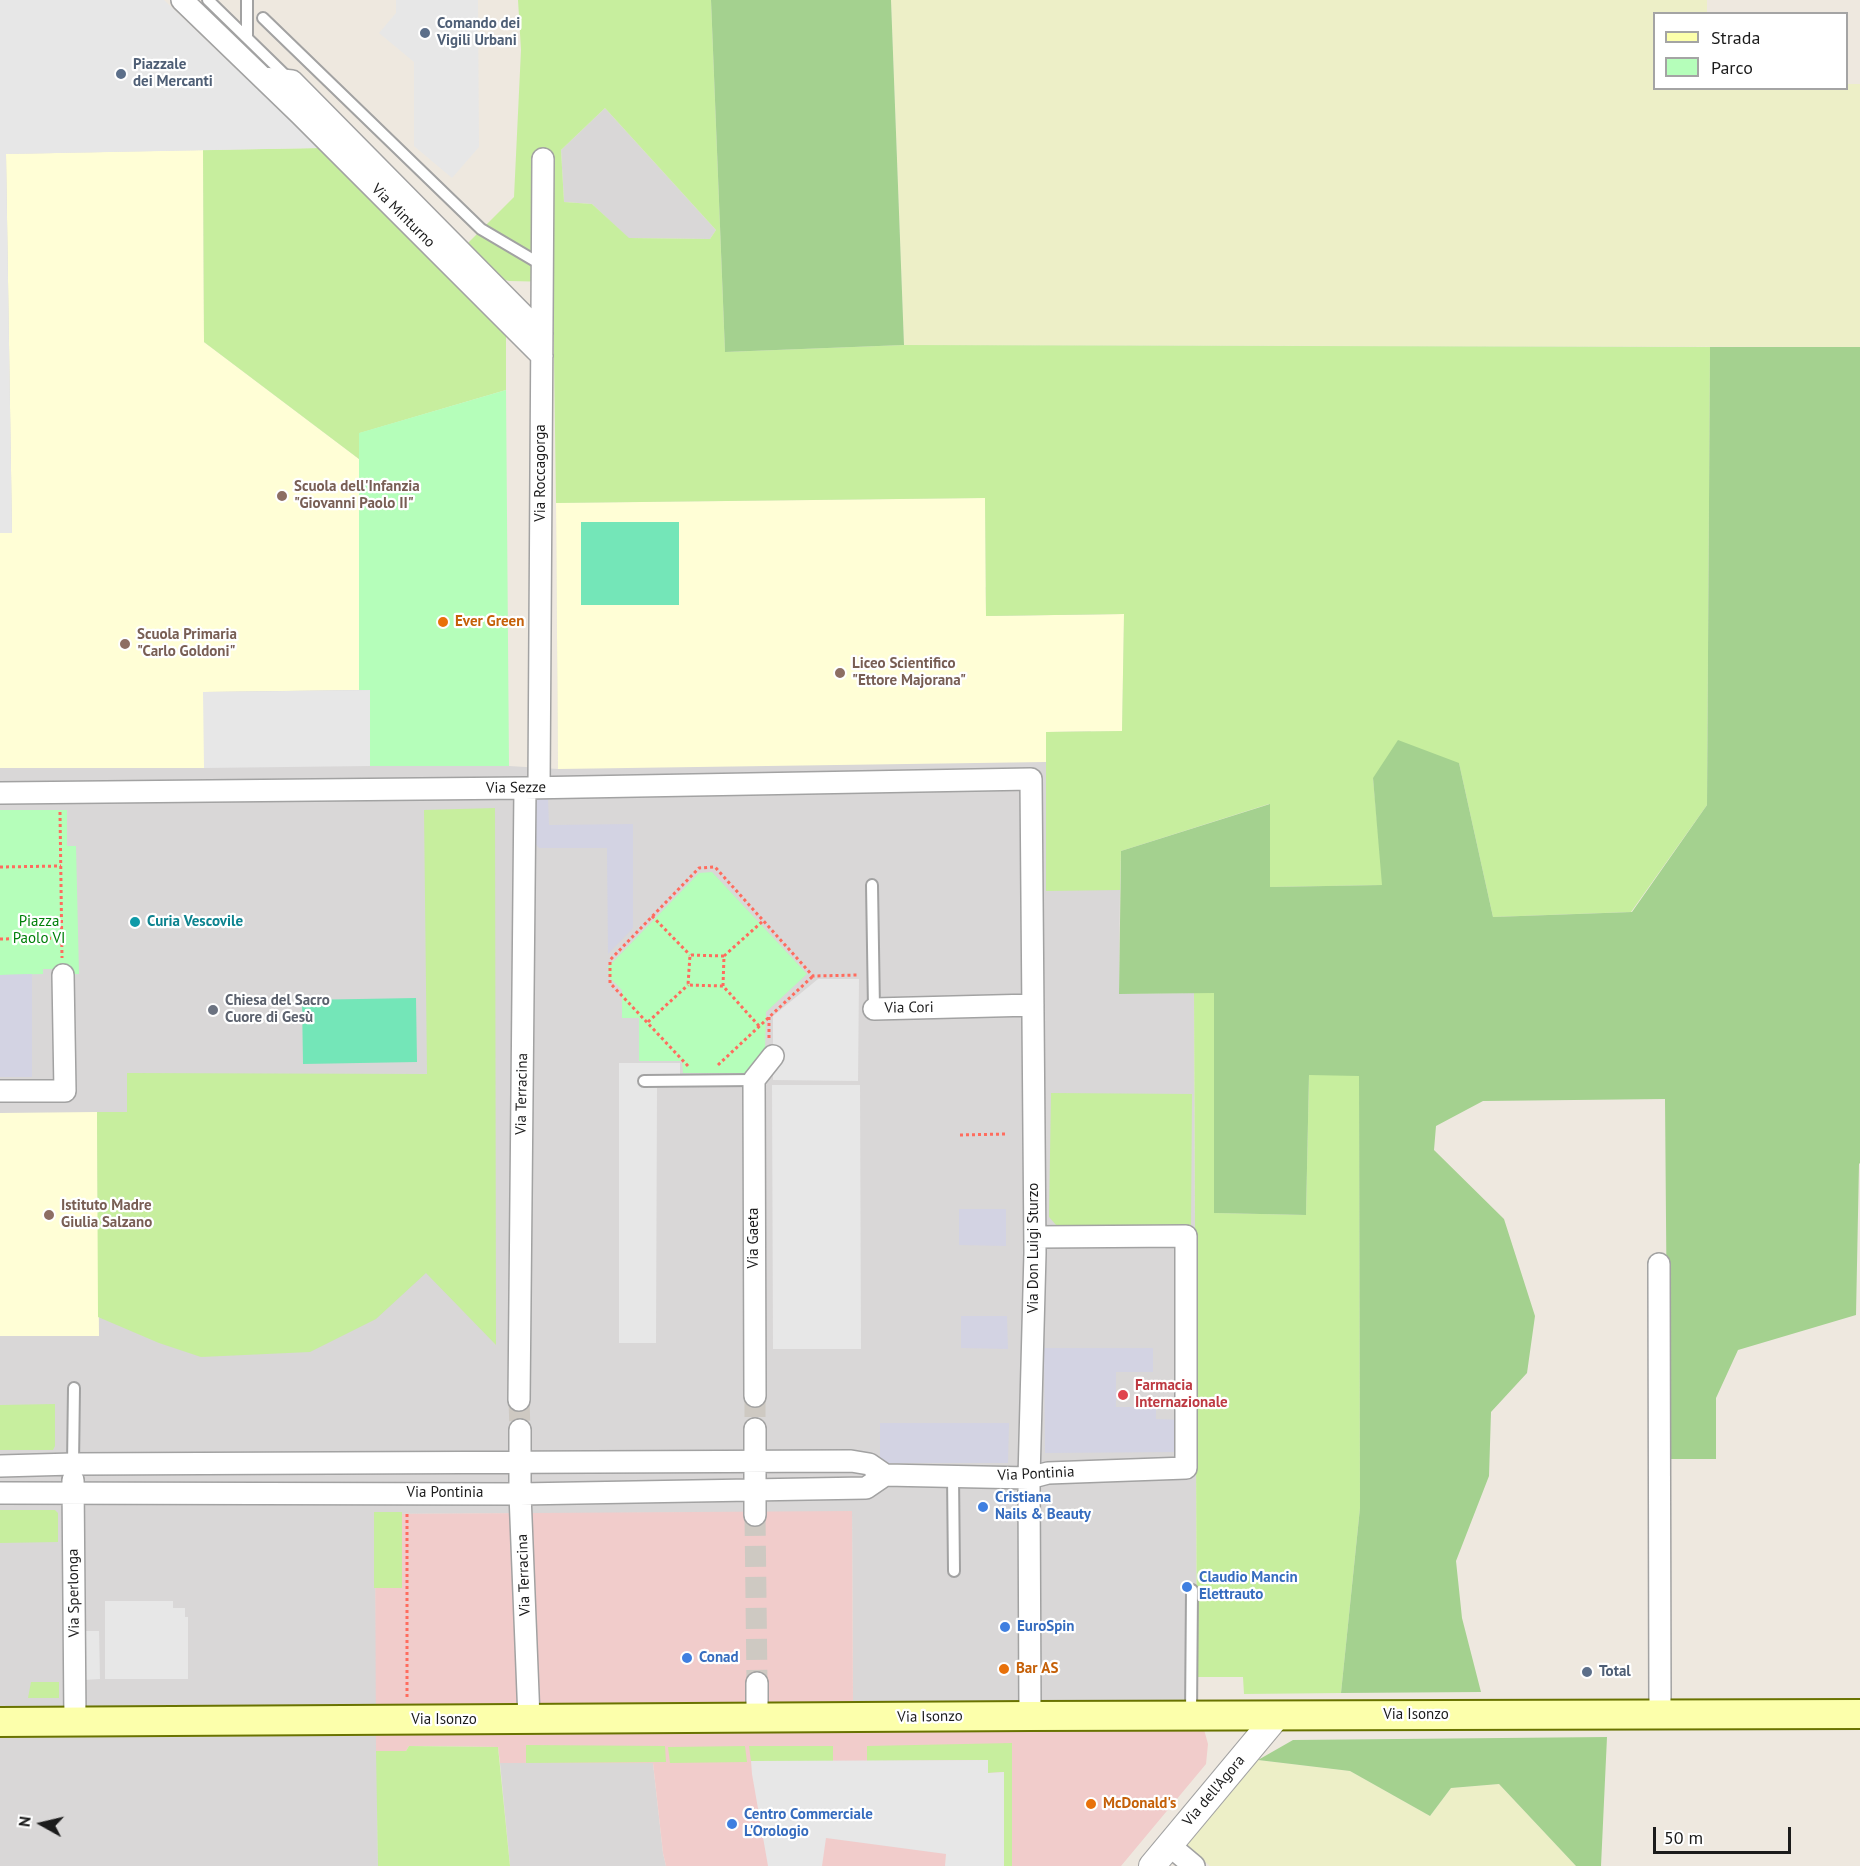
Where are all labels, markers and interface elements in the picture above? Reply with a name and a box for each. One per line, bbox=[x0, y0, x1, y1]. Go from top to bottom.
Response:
legend bbox=[1653, 12, 1848, 90]
place label: Comando dei Vigili Urbani bbox=[437, 15, 520, 50]
marker: Comando dei Vigili Urbani bbox=[418, 26, 432, 40]
text: Strada bbox=[1711, 26, 1760, 49]
place label: Piazzale dei Mercanti bbox=[133, 56, 213, 91]
text: Parco bbox=[1711, 56, 1753, 79]
marker: Piazzale dei Mercanti bbox=[114, 67, 128, 81]
street label: Via Minturno bbox=[367, 180, 439, 252]
street label: Via Roccagorga bbox=[532, 424, 550, 522]
place label: Scuola dell'Infanzia "Giovanni Paolo II" bbox=[294, 478, 420, 513]
marker: Scuola dell'Infanzia "Giovanni Paolo II" bbox=[275, 489, 289, 503]
place label: Ever Green bbox=[455, 613, 524, 631]
marker: Ever Green bbox=[436, 615, 450, 629]
place label: Scuola Primaria "Carlo Goldoni" bbox=[137, 626, 237, 661]
marker: Scuola Primaria "Carlo Goldoni" bbox=[118, 637, 132, 651]
place label: Liceo Scientifico "Ettore Majorana" bbox=[852, 655, 966, 690]
marker: Liceo Scientifico "Ettore Majorana" bbox=[833, 666, 847, 680]
street label: Via Sezze bbox=[486, 778, 546, 798]
park label: Piazza Paolo VI bbox=[13, 913, 65, 948]
place label: Curia Vescovile bbox=[147, 913, 243, 931]
marker: Curia Vescovile bbox=[128, 915, 142, 929]
place label: Chiesa del Sacro Cuore di Gesù bbox=[225, 992, 330, 1027]
street label: Via Cori bbox=[884, 999, 934, 1017]
marker: Chiesa del Sacro Cuore di Gesù bbox=[206, 1003, 220, 1017]
street label: Via Terracina bbox=[512, 1053, 532, 1135]
street label: Via Don Luigi Sturzo bbox=[1025, 1183, 1043, 1313]
place label: Istituto Madre Giulia Salzano bbox=[61, 1197, 152, 1232]
marker: Istituto Madre Giulia Salzano bbox=[42, 1208, 56, 1222]
street label: Via Gaeta bbox=[745, 1208, 763, 1268]
place label: Farmacia Internazionale bbox=[1135, 1377, 1228, 1412]
marker: Farmacia Internazionale bbox=[1116, 1388, 1130, 1402]
street label: Via Pontinia bbox=[997, 1463, 1075, 1485]
street label: Via Pontinia bbox=[407, 1484, 483, 1502]
place label: Cristiana Nails & Beauty bbox=[995, 1489, 1091, 1524]
marker: Cristiana Nails & Beauty bbox=[976, 1500, 990, 1514]
street label: Via Terracina bbox=[514, 1534, 534, 1616]
street label: Via Sperlonga bbox=[64, 1548, 84, 1638]
place label: Claudio Mancin Elettrauto bbox=[1199, 1569, 1298, 1604]
marker: Claudio Mancin Elettrauto bbox=[1180, 1580, 1194, 1594]
place label: EuroSpin bbox=[1017, 1618, 1074, 1636]
marker: EuroSpin bbox=[998, 1620, 1012, 1634]
place label: Conad bbox=[699, 1649, 739, 1667]
marker: Conad bbox=[680, 1651, 694, 1665]
place label: Bar AS bbox=[1016, 1660, 1058, 1678]
marker: Bar AS bbox=[997, 1662, 1011, 1676]
place label: Total bbox=[1599, 1663, 1631, 1681]
marker: Total bbox=[1580, 1665, 1594, 1679]
street label: Via Isonzo bbox=[1383, 1706, 1449, 1724]
street label: Via Isonzo bbox=[897, 1707, 963, 1727]
street label: Via Isonzo bbox=[411, 1711, 477, 1729]
street label: Via dell'Agora bbox=[1179, 1752, 1249, 1830]
north arrow bbox=[12, 1794, 72, 1854]
place label: McDonald's bbox=[1103, 1795, 1176, 1813]
marker: McDonald's bbox=[1084, 1797, 1098, 1811]
place label: Centro Commerciale L'Orologio bbox=[744, 1806, 873, 1841]
text: N bbox=[14, 1815, 35, 1828]
scale bar bbox=[1656, 1815, 1794, 1853]
marker: Centro Commerciale L'Orologio bbox=[725, 1817, 739, 1831]
text: 50 m bbox=[1664, 1826, 1703, 1849]

